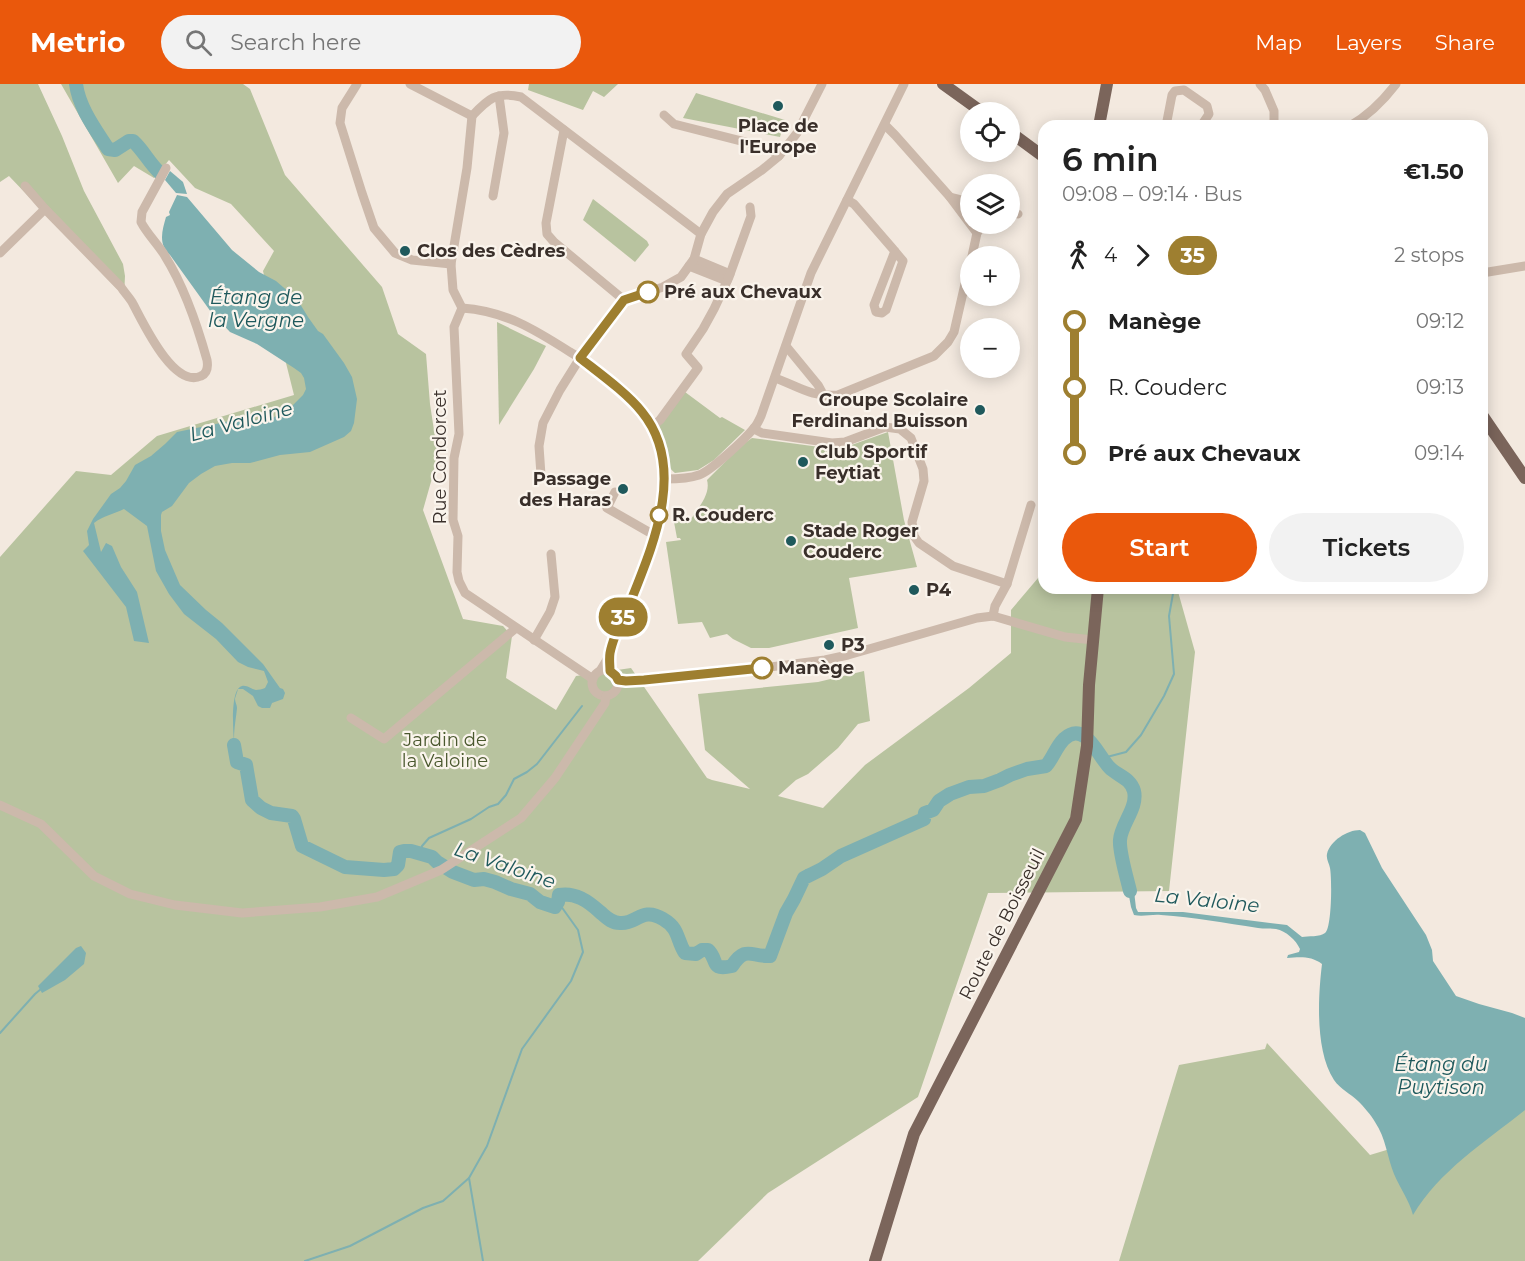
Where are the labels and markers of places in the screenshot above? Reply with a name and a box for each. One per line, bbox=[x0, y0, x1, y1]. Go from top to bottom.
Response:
marker: Place de l'Europe bbox=[771, 99, 785, 113]
place label: Place de l'Europe bbox=[738, 115, 818, 158]
place label: Clos des Cèdres bbox=[417, 240, 566, 262]
marker: Clos des Cèdres bbox=[398, 244, 412, 258]
marker: Pré aux Chevaux bbox=[637, 281, 659, 303]
place label: Pré aux Chevaux bbox=[664, 281, 822, 303]
place label: Groupe Scolaire Ferdinand Buisson bbox=[791, 389, 968, 432]
marker: Groupe Scolaire Ferdinand Buisson bbox=[973, 403, 987, 417]
place label: Club Sportif Feytiat bbox=[815, 441, 928, 484]
marker: Club Sportif Feytiat bbox=[796, 455, 810, 469]
place label: Passage des Haras bbox=[519, 468, 611, 511]
marker: Passage des Haras bbox=[616, 482, 630, 496]
place label: R. Couderc bbox=[672, 504, 774, 526]
marker: R. Couderc bbox=[650, 506, 668, 524]
place label: Stade Roger Couderc bbox=[803, 520, 919, 563]
marker: Stade Roger Couderc bbox=[784, 534, 798, 548]
place label: P4 bbox=[926, 579, 952, 601]
marker: P4 bbox=[907, 583, 921, 597]
place label: P3 bbox=[841, 634, 865, 656]
marker: P3 bbox=[822, 638, 836, 652]
marker: Manège bbox=[751, 657, 773, 679]
place label: Manège bbox=[778, 657, 854, 679]

